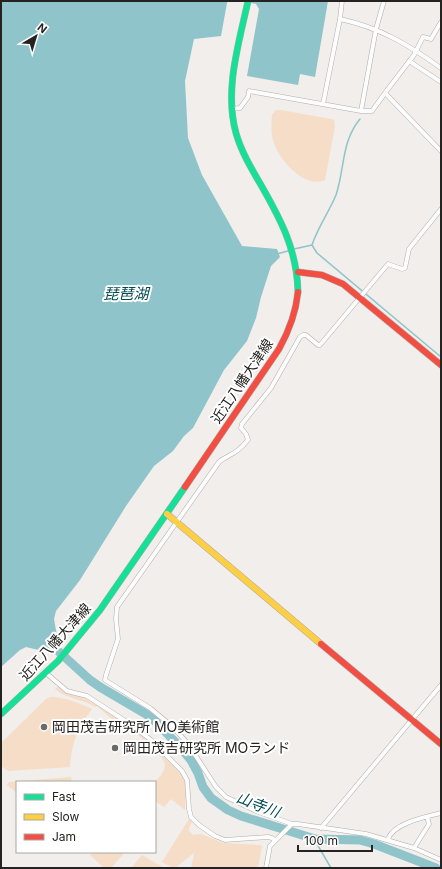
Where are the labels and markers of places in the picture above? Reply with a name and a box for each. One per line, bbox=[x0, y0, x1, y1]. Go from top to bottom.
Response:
place label: 岡田茂吉研究所 MO美術館 bbox=[52, 718, 219, 735]
marker: 岡田茂吉研究所 MO美術館 bbox=[39, 722, 49, 732]
place label: 岡田茂吉研究所 MOランド bbox=[123, 739, 290, 756]
marker: 岡田茂吉研究所 MOランド bbox=[110, 743, 120, 753]

